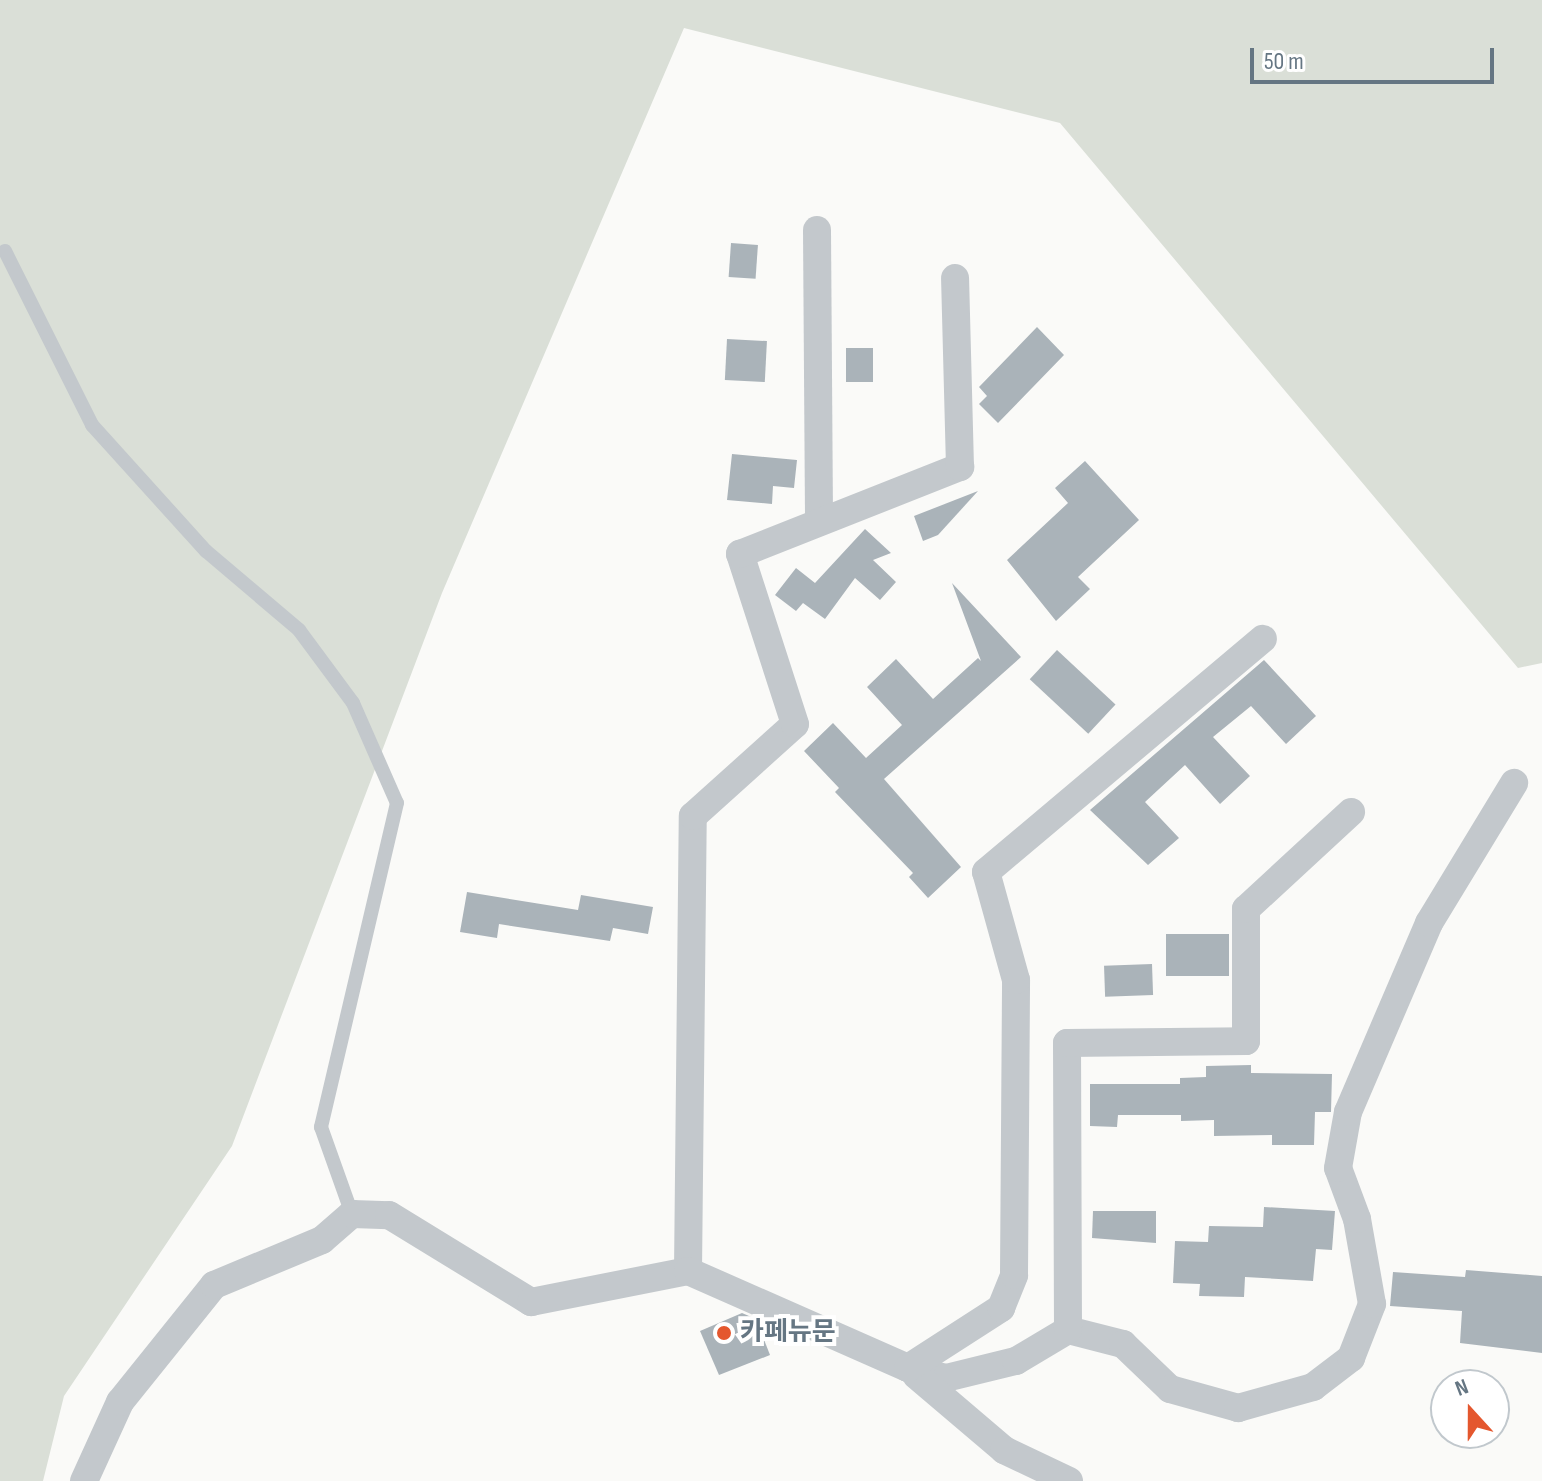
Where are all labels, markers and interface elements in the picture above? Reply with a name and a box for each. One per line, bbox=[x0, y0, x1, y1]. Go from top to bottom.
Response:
scale bar bbox=[1254, 32, 1498, 82]
text: 50 m bbox=[1264, 47, 1304, 76]
place label: 카페뉴문 bbox=[740, 1317, 836, 1349]
marker: 카페뉴문 bbox=[715, 1324, 733, 1342]
north arrow bbox=[1430, 1369, 1510, 1449]
text: N bbox=[1452, 1373, 1472, 1403]

